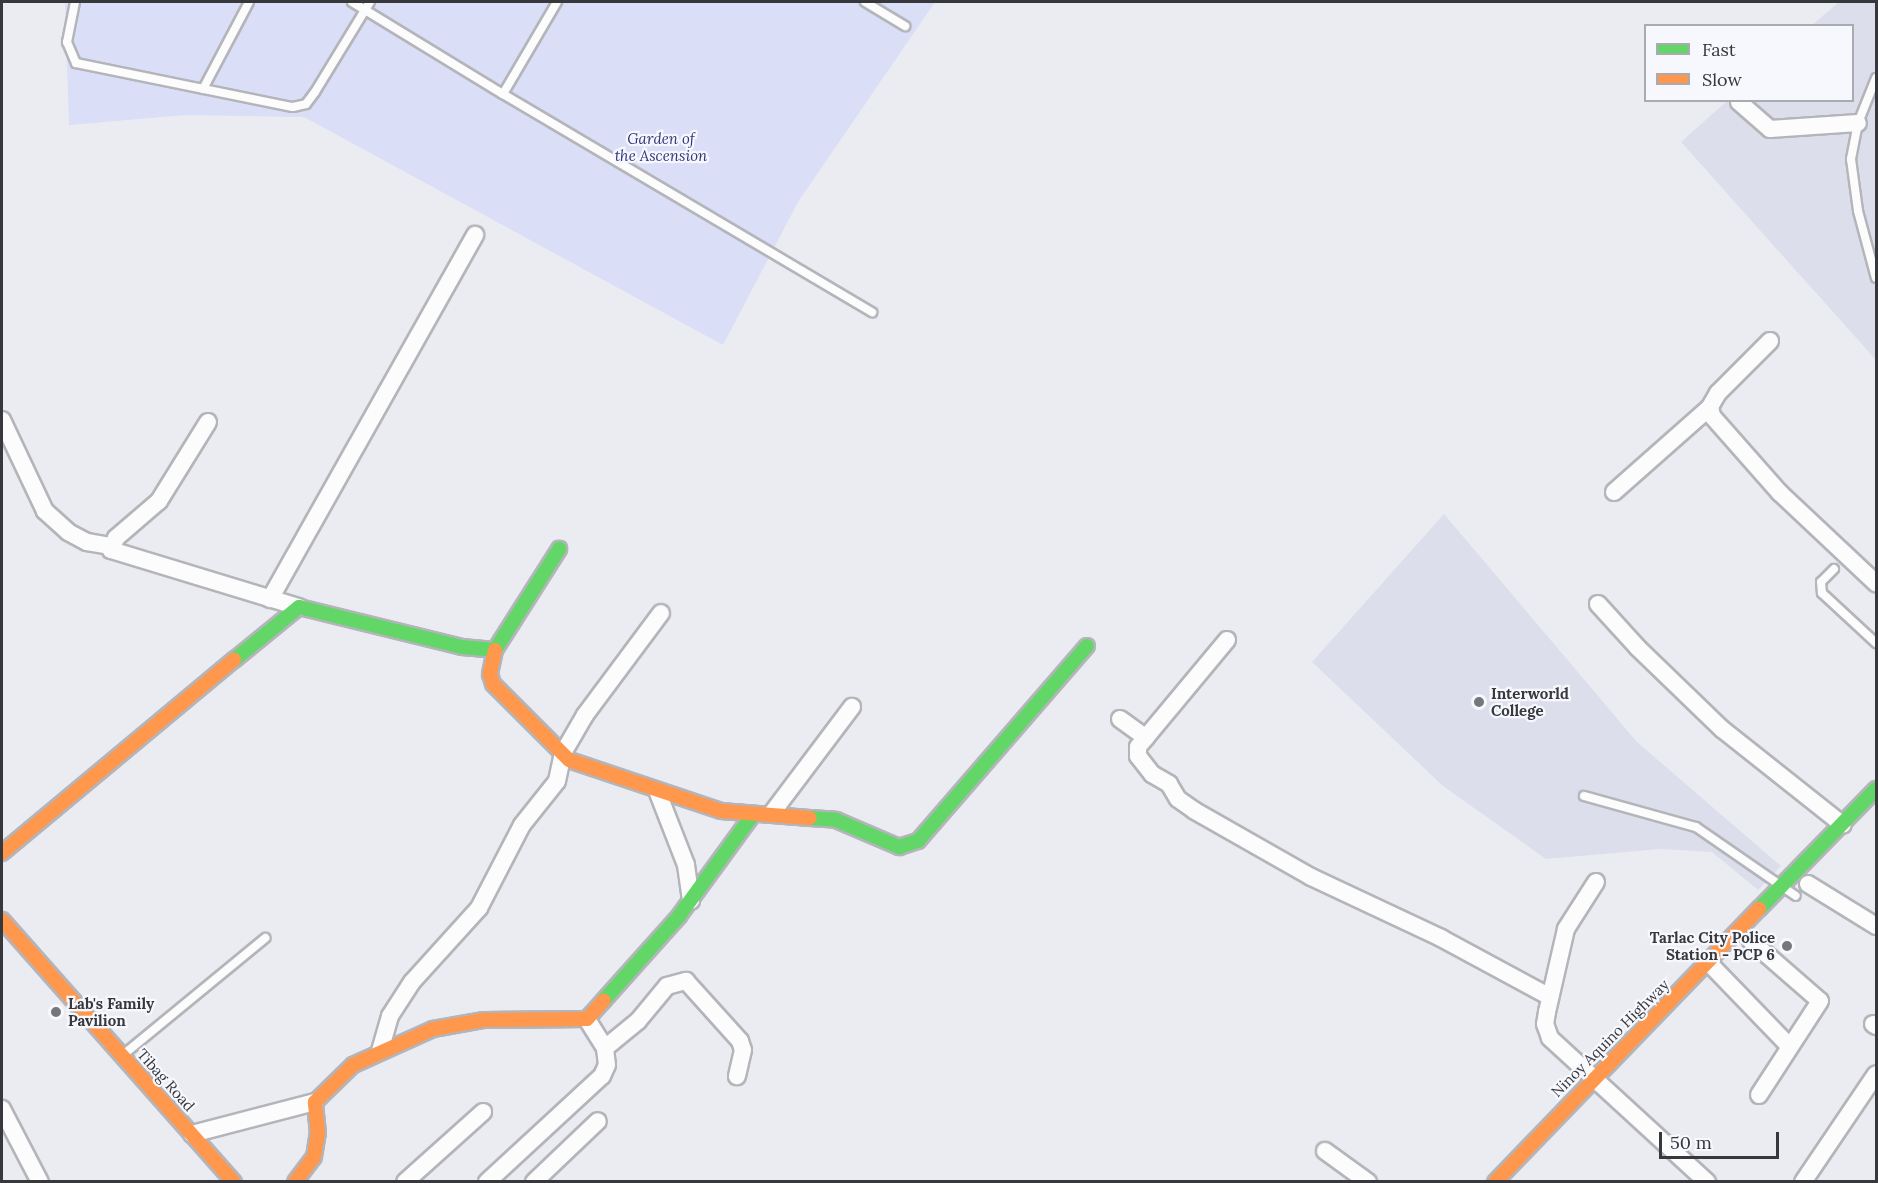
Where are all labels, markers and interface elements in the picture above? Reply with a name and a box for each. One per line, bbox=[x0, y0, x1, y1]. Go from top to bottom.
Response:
legend bbox=[1644, 24, 1854, 102]
text: Fast bbox=[1702, 38, 1736, 61]
text: Slow bbox=[1702, 68, 1742, 91]
park label: Garden of the Ascension bbox=[615, 129, 707, 164]
place label: Interworld College bbox=[1491, 684, 1569, 719]
marker: Interworld College bbox=[1472, 695, 1486, 709]
place label: Tarlac City Police Station - PCP 6 bbox=[1650, 928, 1775, 963]
marker: Tarlac City Police Station - PCP 6 bbox=[1780, 939, 1794, 953]
street label: Ninoy Aquino Highway bbox=[1547, 975, 1673, 1101]
place label: Lab's Family Pavilion bbox=[68, 994, 154, 1029]
marker: Lab's Family Pavilion bbox=[49, 1005, 63, 1019]
street label: Tibag Road bbox=[133, 1045, 199, 1115]
scale bar bbox=[1662, 1120, 1782, 1158]
text: 50 m bbox=[1670, 1131, 1712, 1154]

